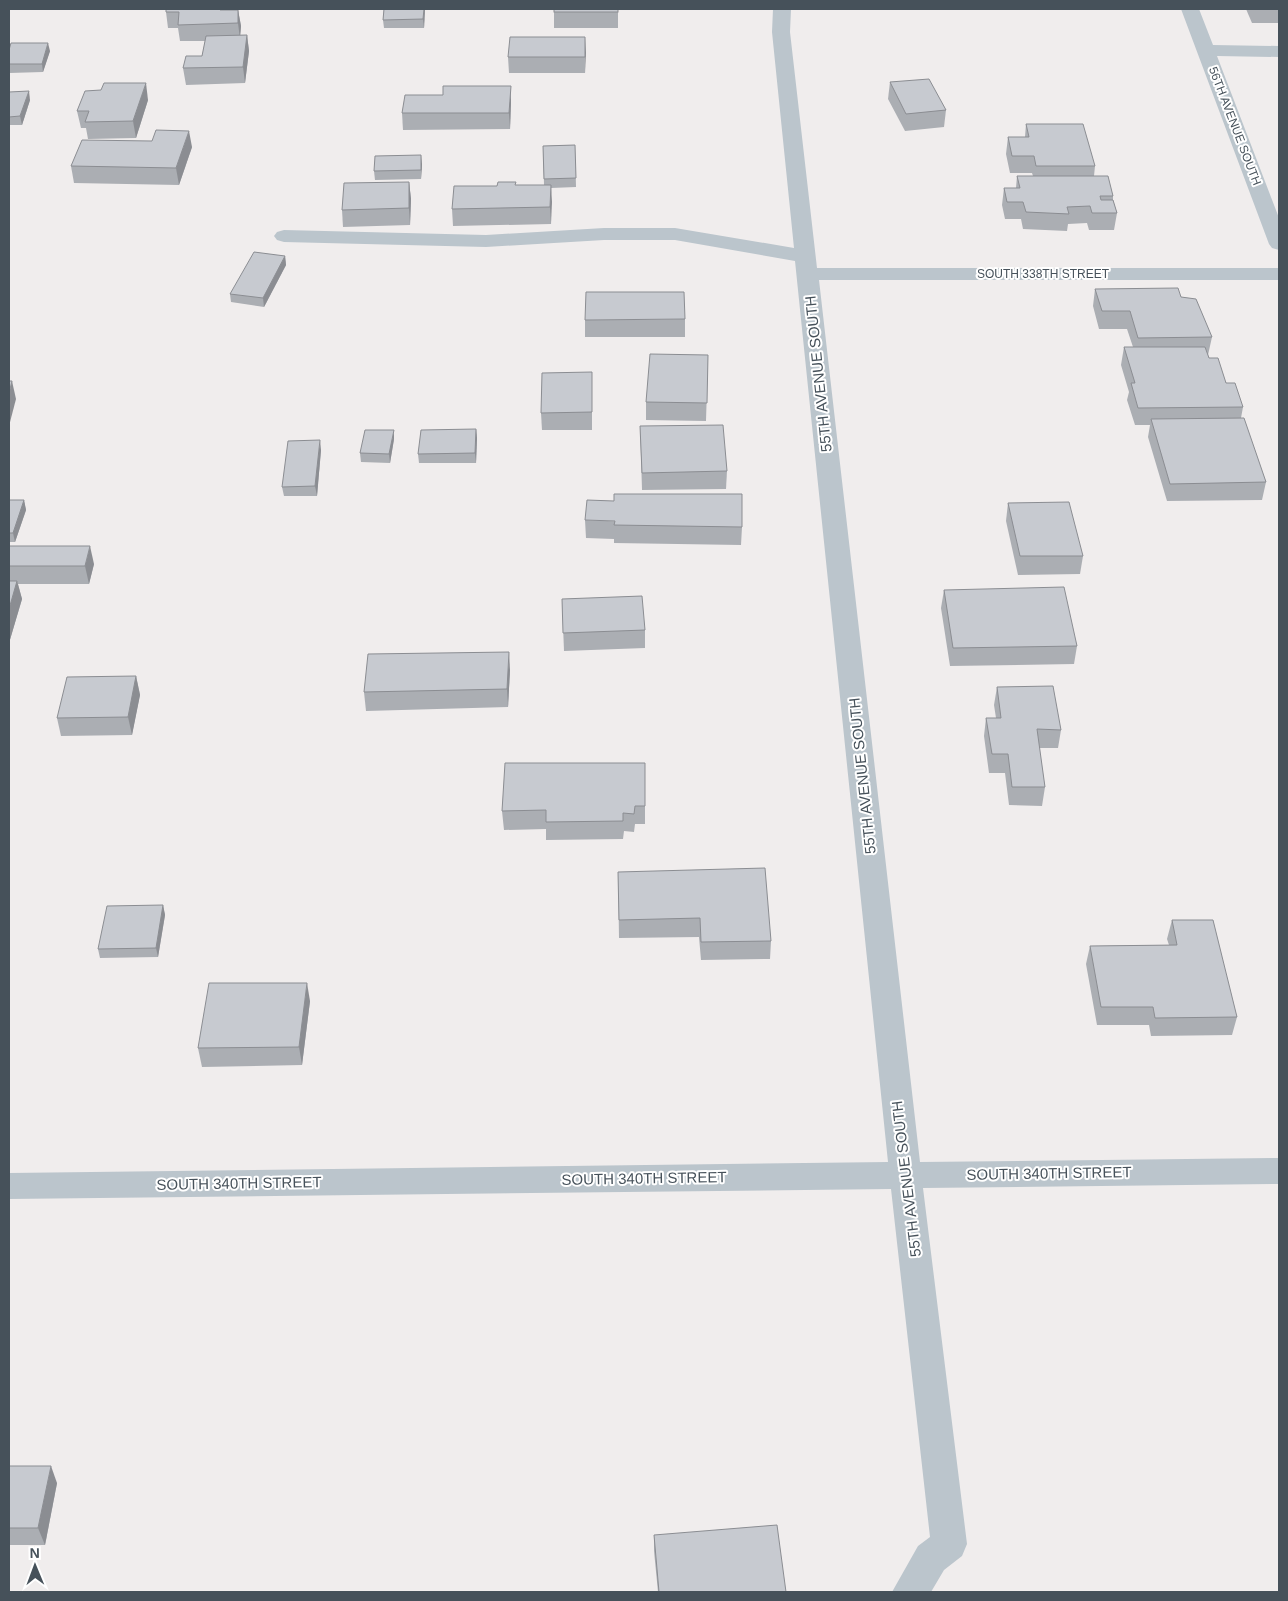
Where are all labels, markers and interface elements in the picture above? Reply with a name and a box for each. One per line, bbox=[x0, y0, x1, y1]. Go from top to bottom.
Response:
street label: 56TH AVENUE SOUTH bbox=[1206, 65, 1264, 187]
street label: SOUTH 338TH STREET bbox=[977, 267, 1110, 281]
street label: 55TH AVENUE SOUTH bbox=[801, 295, 835, 453]
street label: 55TH AVENUE SOUTH bbox=[845, 697, 879, 855]
street label: 55TH AVENUE SOUTH bbox=[888, 1100, 924, 1258]
street label: SOUTH 340TH STREET bbox=[966, 1163, 1132, 1183]
street label: SOUTH 340TH STREET bbox=[561, 1168, 727, 1188]
street label: SOUTH 340TH STREET bbox=[156, 1173, 322, 1193]
north arrow bbox=[10, 1541, 60, 1591]
text: N bbox=[30, 1545, 40, 1561]

